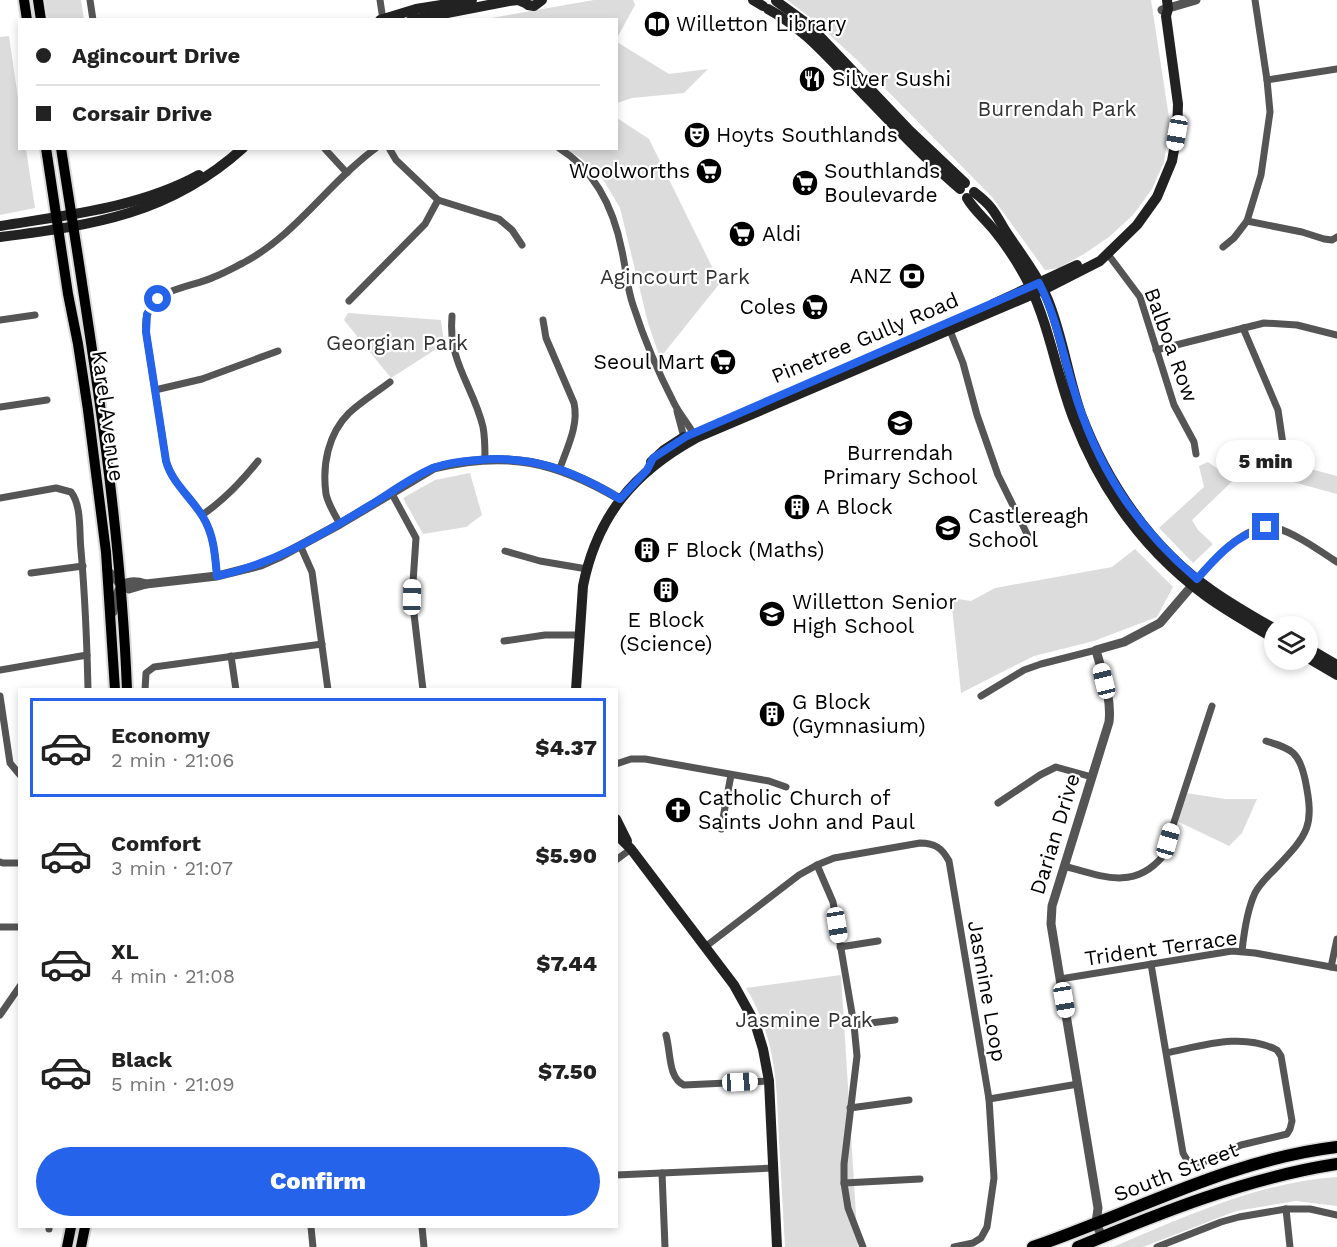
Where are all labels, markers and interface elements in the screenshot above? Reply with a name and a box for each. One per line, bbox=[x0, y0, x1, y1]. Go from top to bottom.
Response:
library icon: Willetton Library bbox=[642, 9, 672, 39]
place label: Willetton Library bbox=[676, 11, 846, 36]
text: Agincourt Drive bbox=[72, 43, 240, 68]
restaurant icon: Silver Sushi bbox=[797, 64, 827, 94]
place label: Silver Sushi bbox=[832, 66, 951, 91]
park label: Burrendah Park bbox=[978, 96, 1137, 121]
text: Corsair Drive bbox=[72, 101, 212, 126]
car bbox=[1165, 114, 1189, 152]
theatre icon: Hoyts Southlands bbox=[682, 120, 712, 150]
place label: Hoyts Southlands bbox=[716, 122, 898, 147]
supermarket icon: Woolworths bbox=[694, 156, 724, 186]
place label: Woolworths bbox=[569, 158, 690, 183]
place label: Southlands Boulevarde bbox=[824, 158, 940, 207]
supermarket icon: Southlands Boulevarde bbox=[790, 168, 820, 198]
supermarket icon: Aldi bbox=[727, 219, 757, 249]
place label: Aldi bbox=[762, 221, 801, 246]
bank icon: ANZ bbox=[897, 261, 927, 291]
place label: ANZ bbox=[849, 263, 892, 288]
park label: Agincourt Park bbox=[600, 264, 750, 289]
street label: Balboa Row bbox=[1139, 284, 1204, 405]
route start bbox=[144, 285, 171, 312]
street label: Pinetree Gully Road bbox=[767, 287, 962, 388]
supermarket icon: Coles bbox=[800, 292, 830, 322]
place label: Coles bbox=[739, 294, 796, 319]
park label: Georgian Park bbox=[326, 330, 468, 355]
supermarket icon: Seoul Mart bbox=[708, 347, 738, 377]
street label: Karel Avenue bbox=[87, 349, 130, 483]
place label: Seoul Mart bbox=[594, 349, 704, 374]
school or university icon: Burrendah Primary School bbox=[885, 408, 915, 438]
place label: Burrendah Primary School bbox=[823, 440, 978, 489]
callout: 5 min bbox=[1216, 440, 1316, 482]
text: 5 min bbox=[1238, 449, 1293, 473]
building icon: A Block bbox=[782, 492, 812, 522]
place label: A Block bbox=[816, 494, 893, 519]
place label: Castlereagh School bbox=[968, 503, 1089, 552]
school or university icon: Castlereagh School bbox=[933, 513, 963, 543]
route end bbox=[1252, 513, 1279, 540]
building icon: F Block (Maths) bbox=[632, 535, 662, 565]
place label: F Block (Maths) bbox=[666, 537, 824, 562]
building icon: E Block (Science) bbox=[651, 575, 681, 605]
car bbox=[403, 579, 421, 615]
place label: Willetton Senior High School bbox=[792, 589, 957, 638]
school or university icon: Willetton Senior High School bbox=[757, 599, 787, 629]
place label: E Block (Science) bbox=[620, 607, 712, 656]
map controls bbox=[1264, 616, 1318, 670]
button: layers bbox=[1264, 616, 1318, 670]
car bbox=[1091, 661, 1117, 701]
place label: G Block (Gymnasium) bbox=[792, 689, 925, 738]
building icon: G Block (Gymnasium) bbox=[757, 699, 787, 729]
icon: car bbox=[39, 721, 93, 775]
text: Economy bbox=[111, 723, 210, 748]
text: $4.37 bbox=[535, 735, 597, 760]
text: 2 min · 21:06 bbox=[111, 748, 234, 772]
street label: Darian Drive bbox=[1024, 770, 1085, 898]
place label: Catholic Church of Saints John and Paul bbox=[698, 785, 915, 834]
church icon: Catholic Church of Saints John and Paul bbox=[663, 795, 693, 825]
car bbox=[1154, 821, 1182, 861]
icon: car bbox=[39, 829, 93, 883]
text: Comfort bbox=[111, 831, 201, 856]
text: $5.90 bbox=[535, 843, 597, 868]
text: 3 min · 21:07 bbox=[111, 856, 233, 880]
car bbox=[825, 906, 849, 944]
street label: Jasmine Loop bbox=[963, 918, 1012, 1063]
street label: Trident Terrace bbox=[1083, 924, 1239, 971]
icon: car bbox=[39, 937, 93, 991]
text: XL bbox=[111, 939, 139, 964]
text: $7.44 bbox=[536, 951, 597, 976]
text: 4 min · 21:08 bbox=[111, 964, 235, 988]
car bbox=[1052, 981, 1076, 1019]
park label: Jasmine Park bbox=[735, 1007, 873, 1032]
icon: car bbox=[39, 1045, 93, 1099]
text: Black bbox=[111, 1047, 172, 1072]
text: $7.50 bbox=[538, 1059, 597, 1084]
text: 5 min · 21:09 bbox=[111, 1072, 235, 1096]
car bbox=[722, 1072, 758, 1092]
street label: South Street bbox=[1110, 1136, 1242, 1207]
button: Confirm bbox=[36, 1147, 600, 1216]

